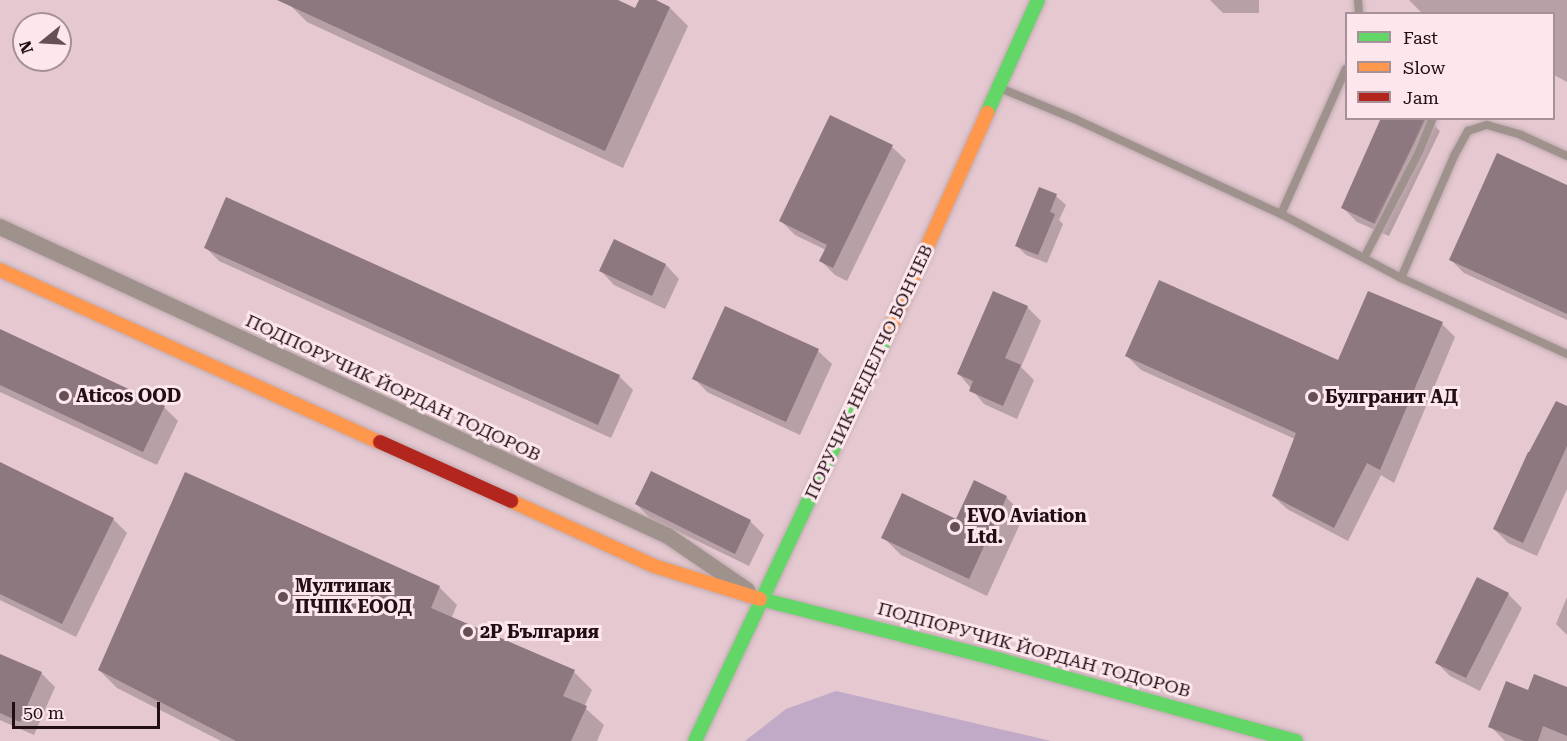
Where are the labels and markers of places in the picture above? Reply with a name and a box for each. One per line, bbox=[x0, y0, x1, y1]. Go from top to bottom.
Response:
place label: Aticos OOD bbox=[76, 385, 181, 407]
place label: Булгранит АД bbox=[1325, 386, 1458, 408]
marker: Aticos OOD bbox=[57, 389, 71, 403]
marker: Булгранит АД bbox=[1306, 390, 1320, 404]
place label: EVO Aviation Ltd. bbox=[967, 506, 1087, 548]
marker: EVO Aviation Ltd. bbox=[948, 520, 962, 534]
place label: Мултипак ПЧПК ЕООД bbox=[295, 576, 412, 618]
marker: Мултипак ПЧПК ЕООД bbox=[276, 590, 290, 604]
place label: 2Р България bbox=[480, 621, 599, 643]
marker: 2Р България bbox=[461, 625, 475, 639]

